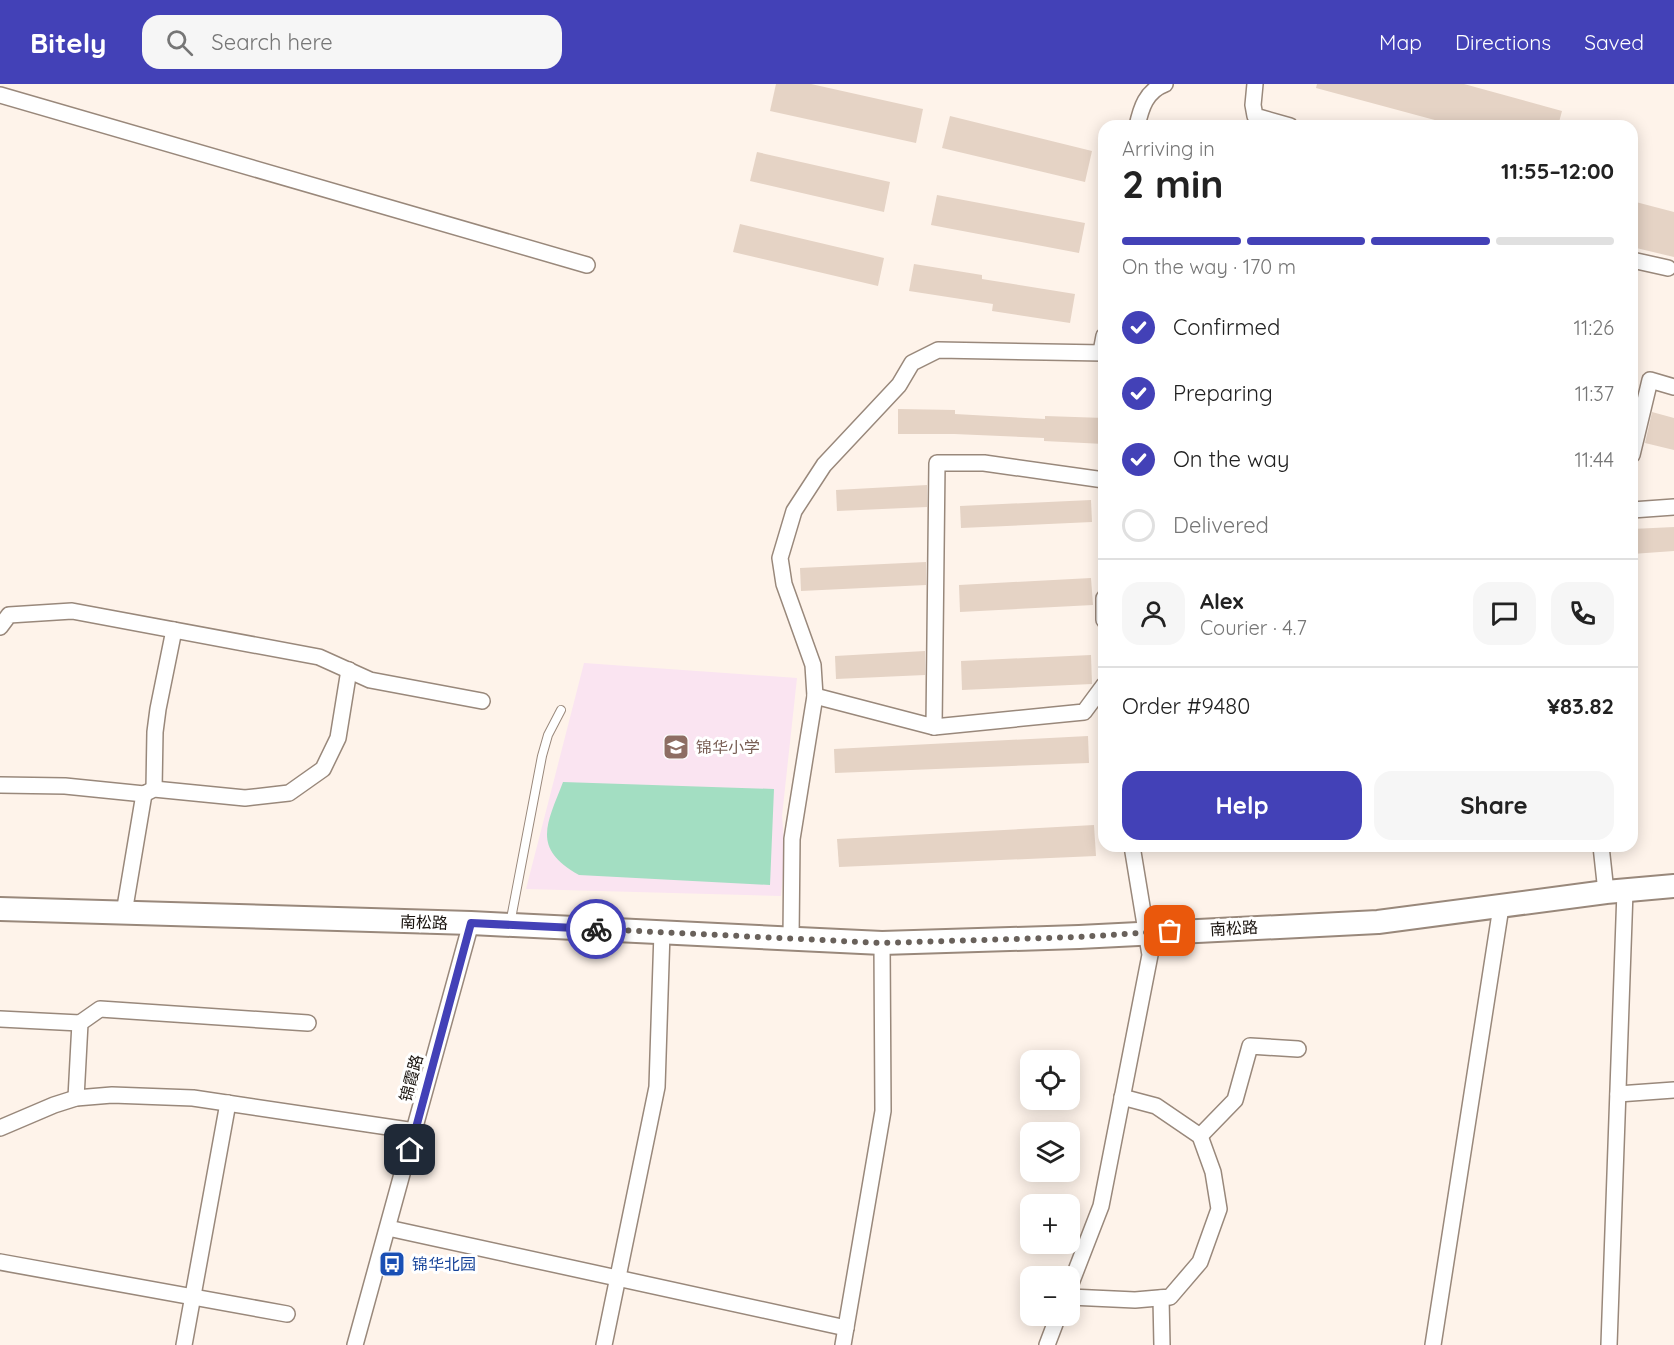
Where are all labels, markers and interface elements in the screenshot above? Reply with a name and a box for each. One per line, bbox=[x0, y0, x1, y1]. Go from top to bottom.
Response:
search box bbox=[142, 15, 562, 69]
text: Bitely bbox=[30, 25, 106, 60]
icon: search bbox=[163, 26, 196, 59]
text: Search here bbox=[211, 28, 333, 56]
text: Map bbox=[1379, 29, 1422, 55]
text: Directions bbox=[1455, 29, 1551, 55]
text: Saved bbox=[1584, 29, 1644, 55]
text: Arriving in bbox=[1122, 136, 1215, 161]
text: 11:55–12:00 bbox=[1501, 157, 1614, 185]
text: 2 min bbox=[1122, 159, 1224, 208]
text: On the way · 170 m bbox=[1122, 254, 1296, 279]
icon: check bbox=[1122, 311, 1155, 344]
text: Confirmed bbox=[1173, 313, 1280, 341]
text: 11:26 bbox=[1574, 315, 1614, 340]
icon: check bbox=[1122, 377, 1155, 410]
text: Preparing bbox=[1173, 379, 1273, 407]
text: 11:37 bbox=[1575, 381, 1614, 406]
icon: check bbox=[1122, 443, 1155, 476]
text: On the way bbox=[1173, 445, 1289, 473]
text: 11:44 bbox=[1574, 447, 1614, 472]
text: Delivered bbox=[1173, 511, 1269, 539]
button: person bbox=[1122, 582, 1185, 645]
button: chat bbox=[1473, 582, 1536, 645]
button: phone bbox=[1551, 582, 1614, 645]
text: Alex bbox=[1200, 587, 1243, 615]
text: Courier · 4.7 bbox=[1200, 615, 1307, 640]
text: Order #9480 bbox=[1122, 692, 1250, 720]
text: ¥83.82 bbox=[1547, 692, 1614, 720]
school or university icon: 锦华小学 bbox=[661, 732, 691, 762]
place label: 锦华小学 bbox=[696, 737, 760, 757]
button: Help bbox=[1122, 771, 1362, 840]
button: Share bbox=[1374, 771, 1614, 840]
courier bbox=[566, 899, 626, 959]
pin bbox=[1144, 905, 1195, 956]
street label: 南松路 bbox=[400, 911, 448, 933]
icon: bike bbox=[580, 913, 613, 946]
icon: bag bbox=[1153, 914, 1186, 947]
street label: 南松路 bbox=[1210, 917, 1258, 939]
map controls bbox=[1020, 1050, 1080, 1326]
button: locate bbox=[1020, 1050, 1080, 1110]
street label: 锦霞路 bbox=[395, 1052, 427, 1104]
button: layers bbox=[1020, 1122, 1080, 1182]
pin bbox=[384, 1124, 435, 1175]
icon: home bbox=[393, 1133, 426, 1166]
button: + bbox=[1020, 1194, 1080, 1254]
bus stop icon: 锦华北园 bbox=[377, 1249, 407, 1279]
place label: 锦华北园 bbox=[412, 1254, 476, 1274]
button: − bbox=[1020, 1266, 1080, 1326]

